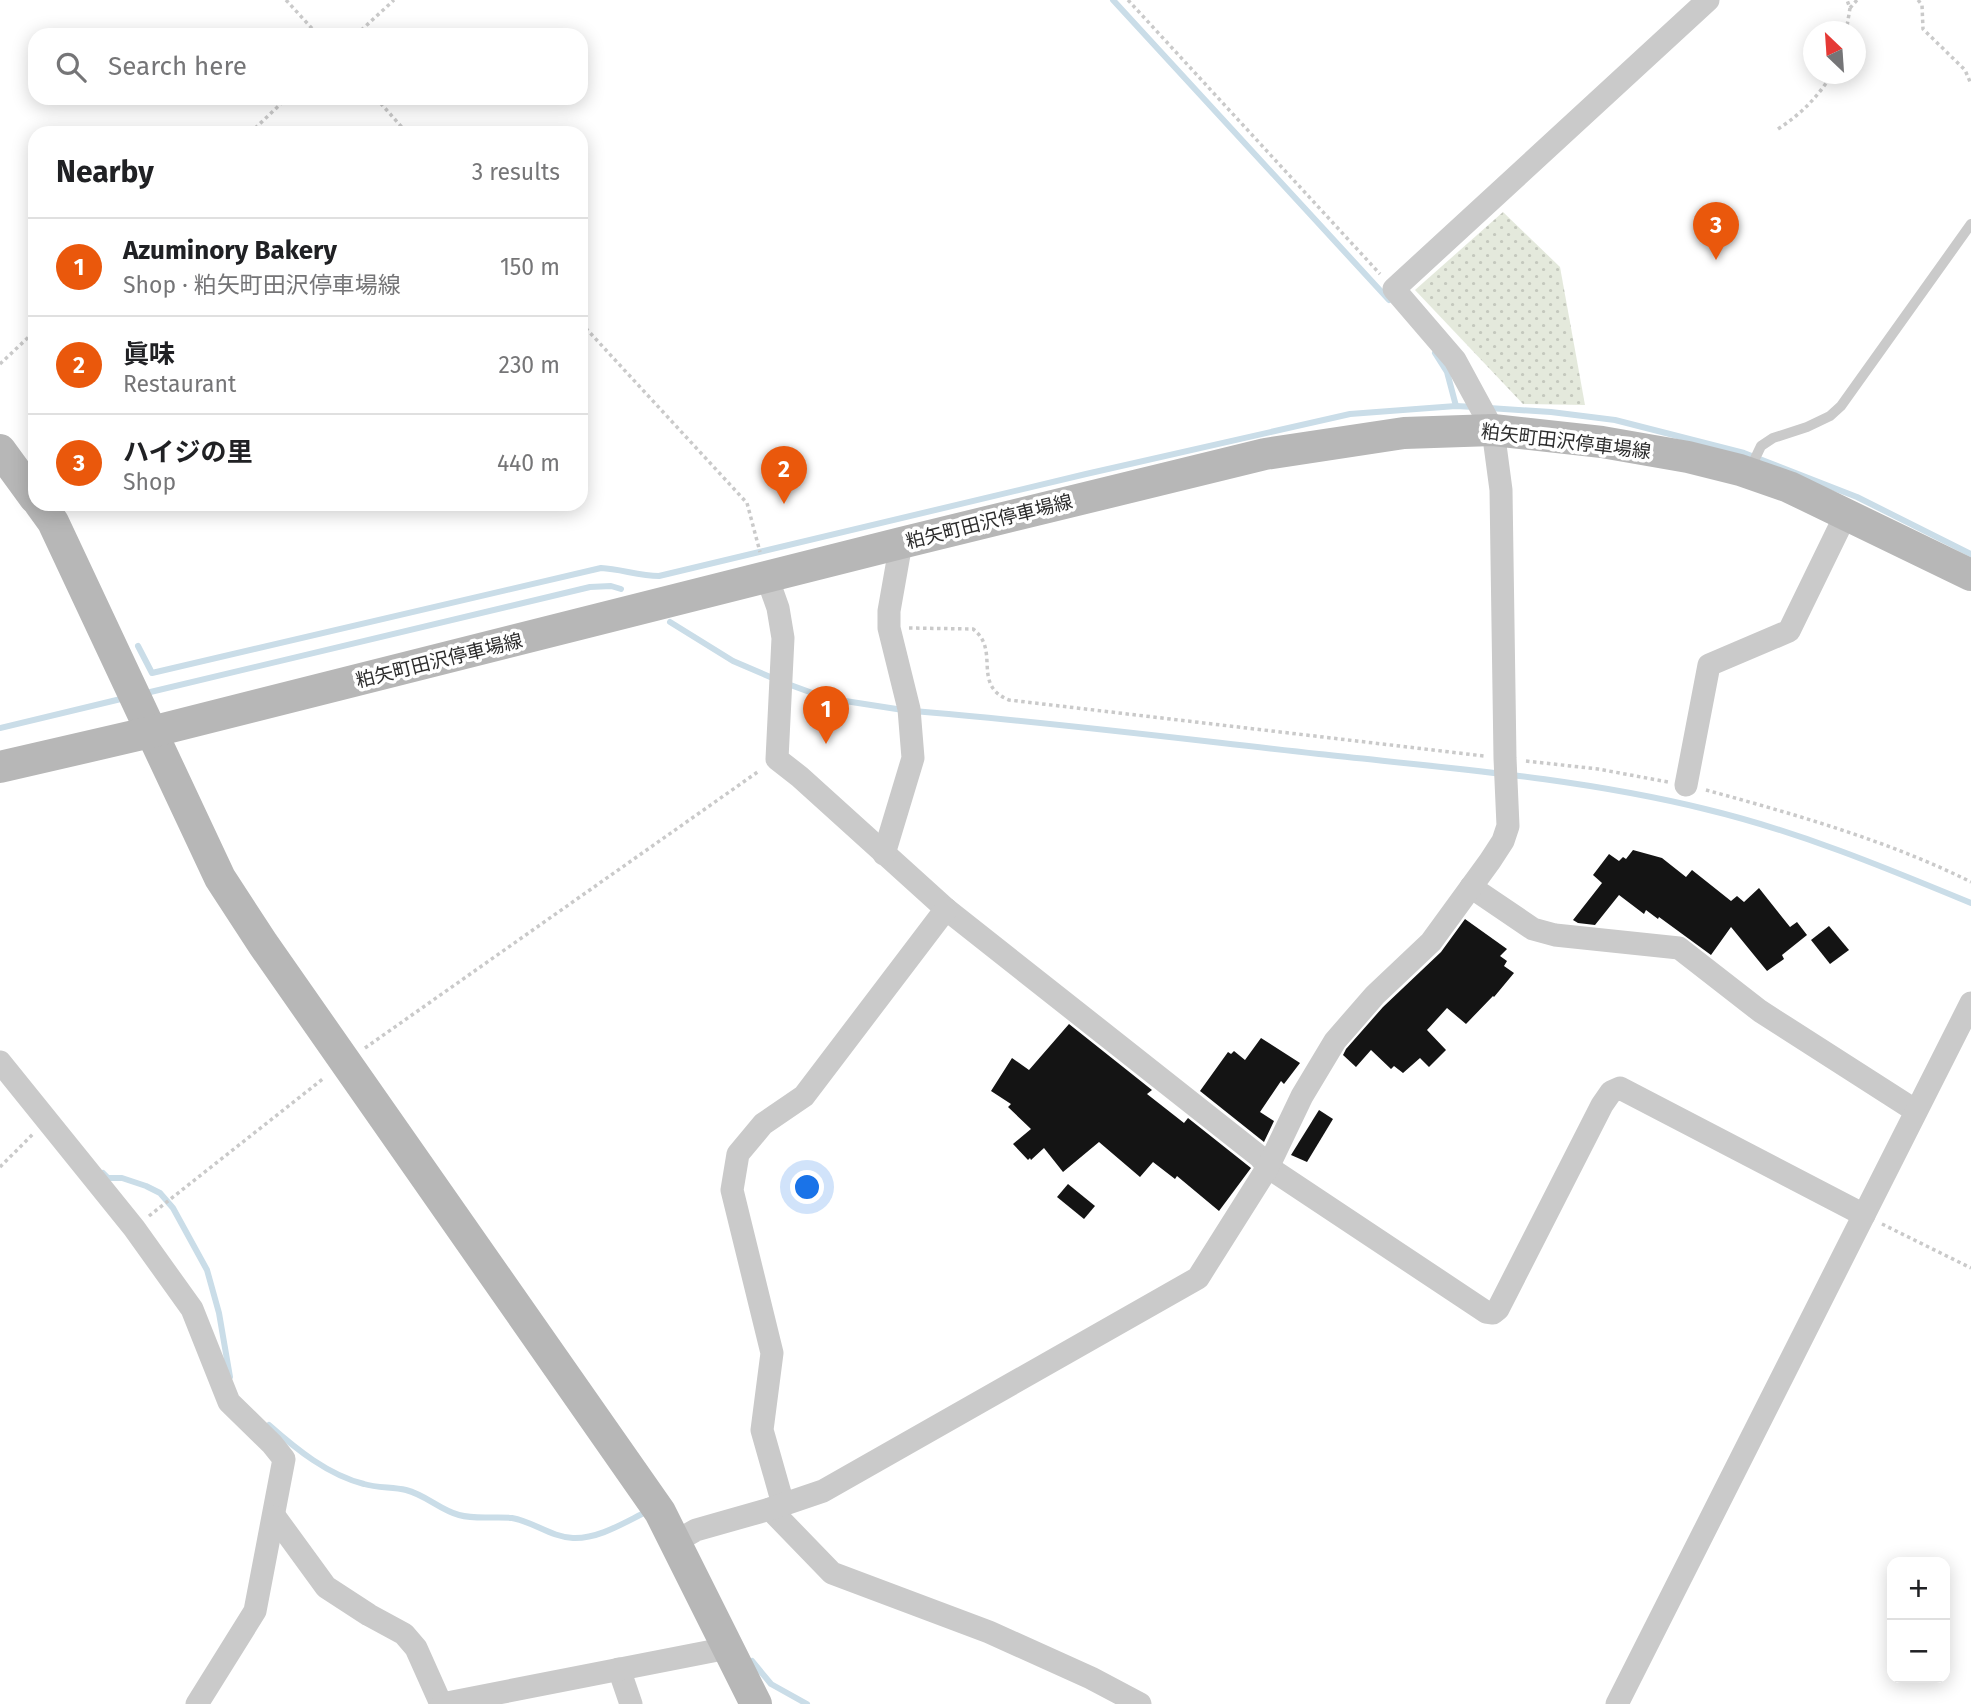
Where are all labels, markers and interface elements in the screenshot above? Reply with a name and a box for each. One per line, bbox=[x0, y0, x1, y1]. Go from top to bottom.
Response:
north arrow bbox=[1803, 21, 1866, 84]
search box bbox=[28, 28, 588, 105]
icon: search bbox=[52, 48, 90, 86]
text: Search here bbox=[108, 51, 247, 82]
text: Nearby bbox=[56, 154, 154, 190]
text: 3 results bbox=[472, 158, 560, 186]
pin: 3 bbox=[1693, 202, 1739, 260]
text: Azuminory Bakery bbox=[123, 235, 337, 266]
text: 1 bbox=[74, 253, 84, 281]
text: 150 m bbox=[500, 253, 560, 281]
text: Shop · 粕矢町田沢停車場線 bbox=[123, 271, 401, 299]
text: 眞味 bbox=[123, 339, 175, 370]
text: 2 bbox=[73, 351, 85, 379]
text: 230 m bbox=[499, 351, 560, 379]
text: Restaurant bbox=[123, 370, 236, 398]
street label: 粕矢町田沢停車場線 bbox=[1480, 420, 1652, 463]
text: ハイジの里 bbox=[123, 437, 252, 468]
pin: 2 bbox=[761, 446, 807, 504]
text: 3 bbox=[73, 449, 85, 477]
text: 440 m bbox=[497, 449, 560, 477]
text: Shop bbox=[123, 468, 176, 496]
street label: 粕矢町田沢停車場線 bbox=[903, 490, 1075, 553]
street label: 粕矢町田沢停車場線 bbox=[353, 629, 525, 692]
pin: 1 bbox=[803, 686, 849, 744]
your location bbox=[790, 1170, 824, 1204]
map controls bbox=[1887, 1557, 1950, 1683]
button: + bbox=[1887, 1557, 1950, 1620]
button: − bbox=[1887, 1620, 1950, 1683]

